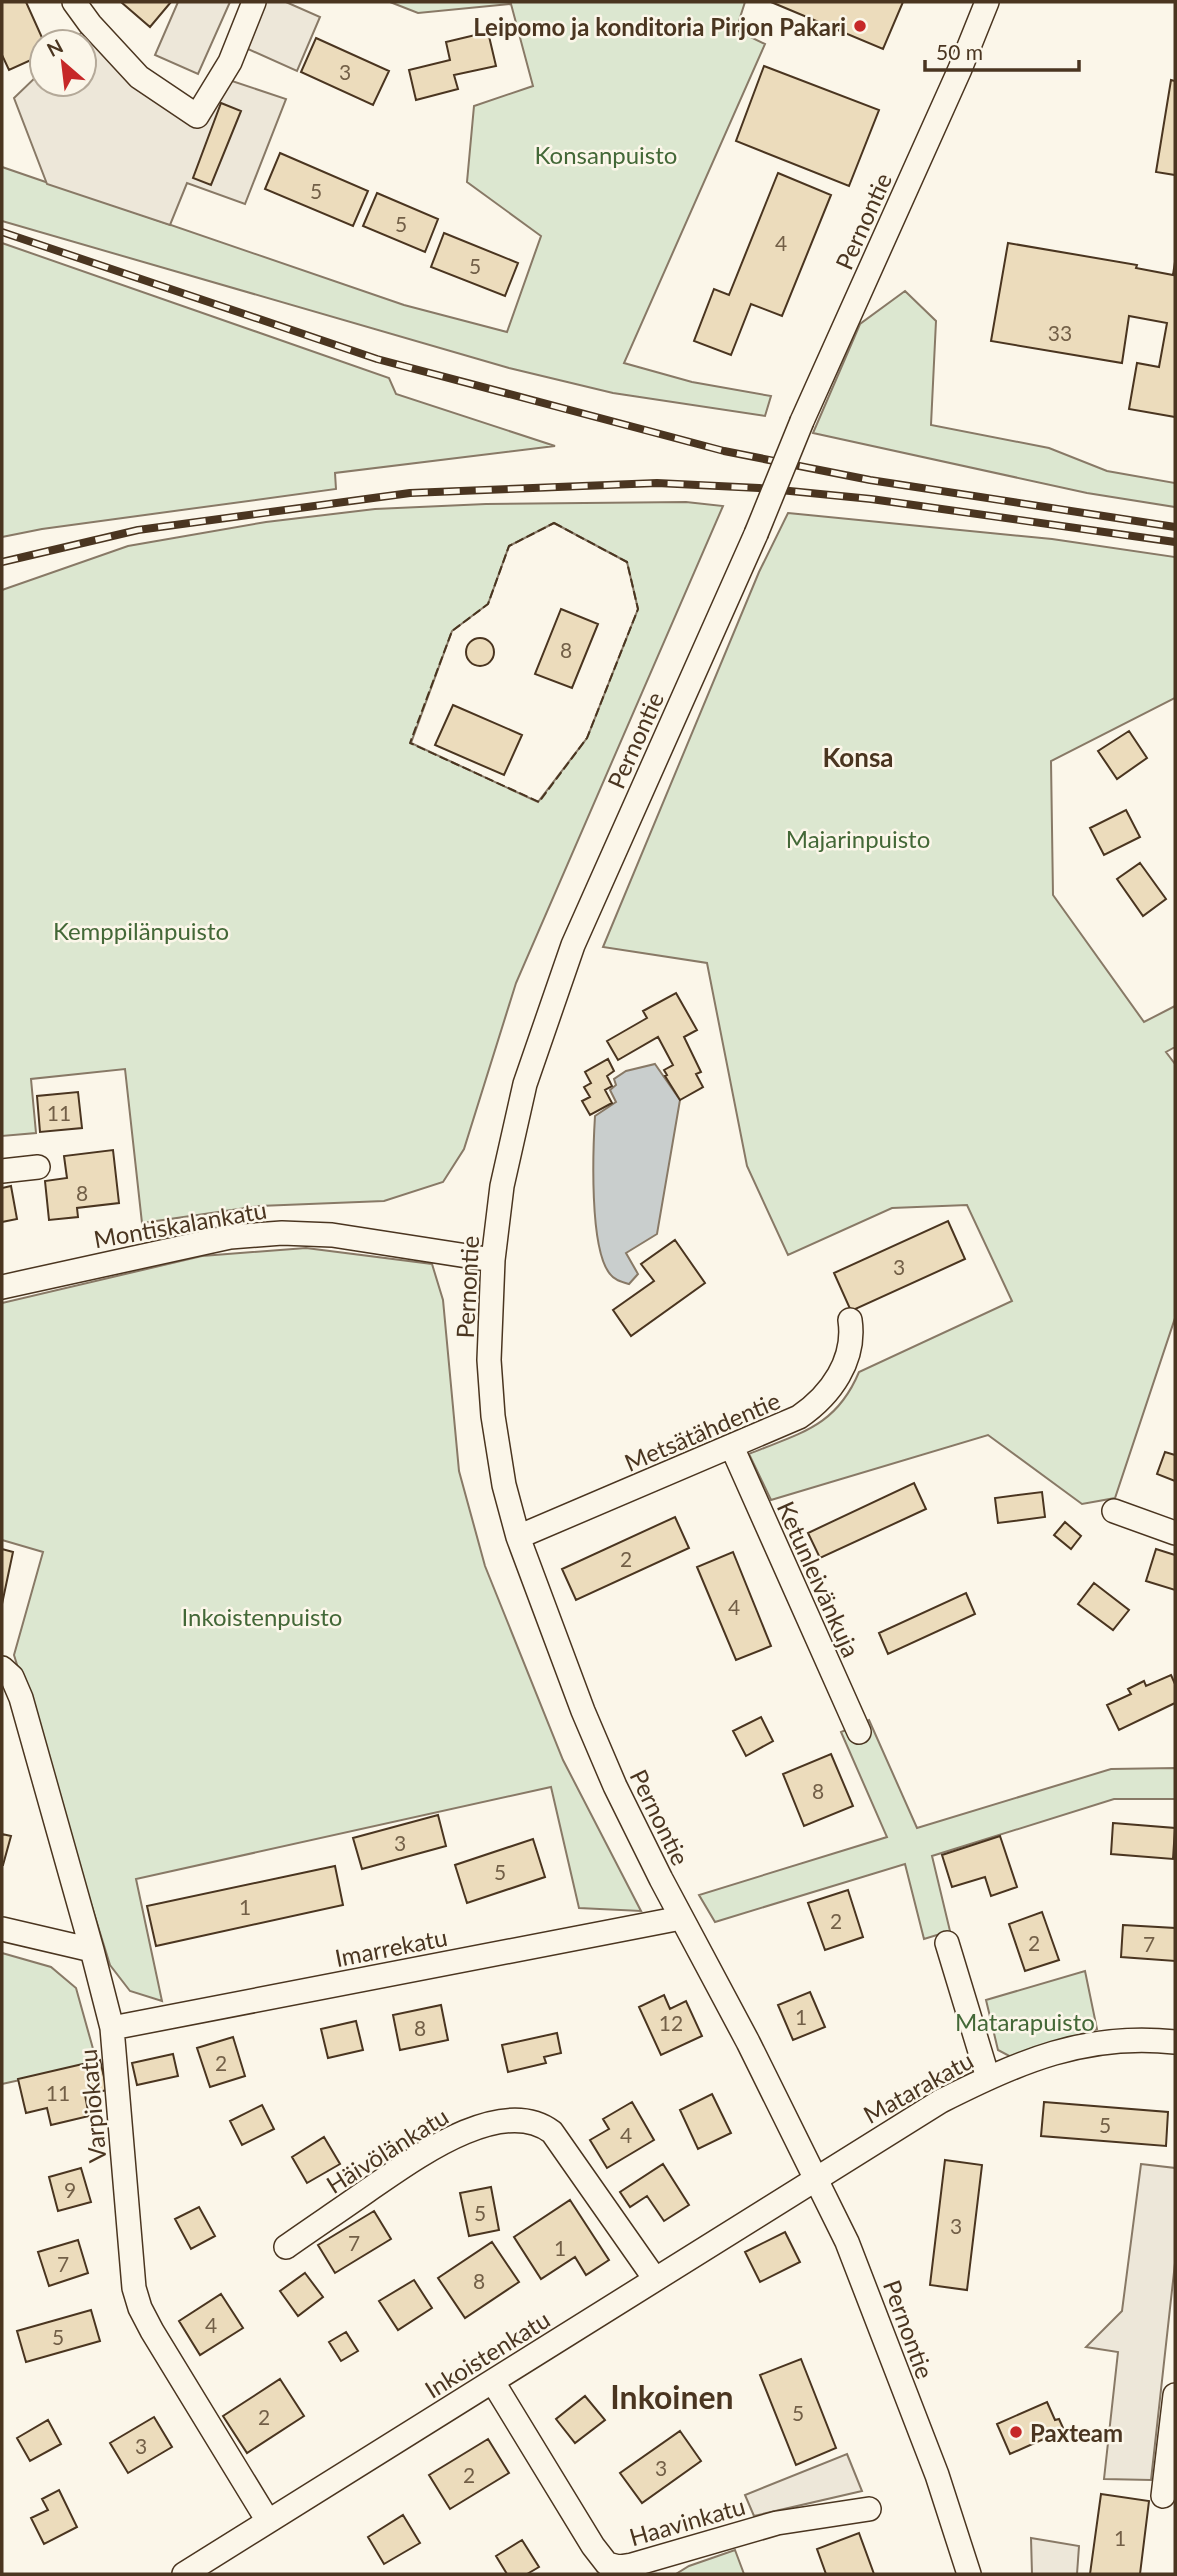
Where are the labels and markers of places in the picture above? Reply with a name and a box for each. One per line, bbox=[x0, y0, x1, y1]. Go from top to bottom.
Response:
place label: Leipomo ja konditoria Pirjon Pakari bbox=[473, 12, 846, 41]
marker: Leipomo ja konditoria Pirjon Pakari bbox=[852, 18, 868, 34]
place label: Paxteam bbox=[1030, 2418, 1123, 2447]
marker: Paxteam bbox=[1008, 2424, 1024, 2440]

